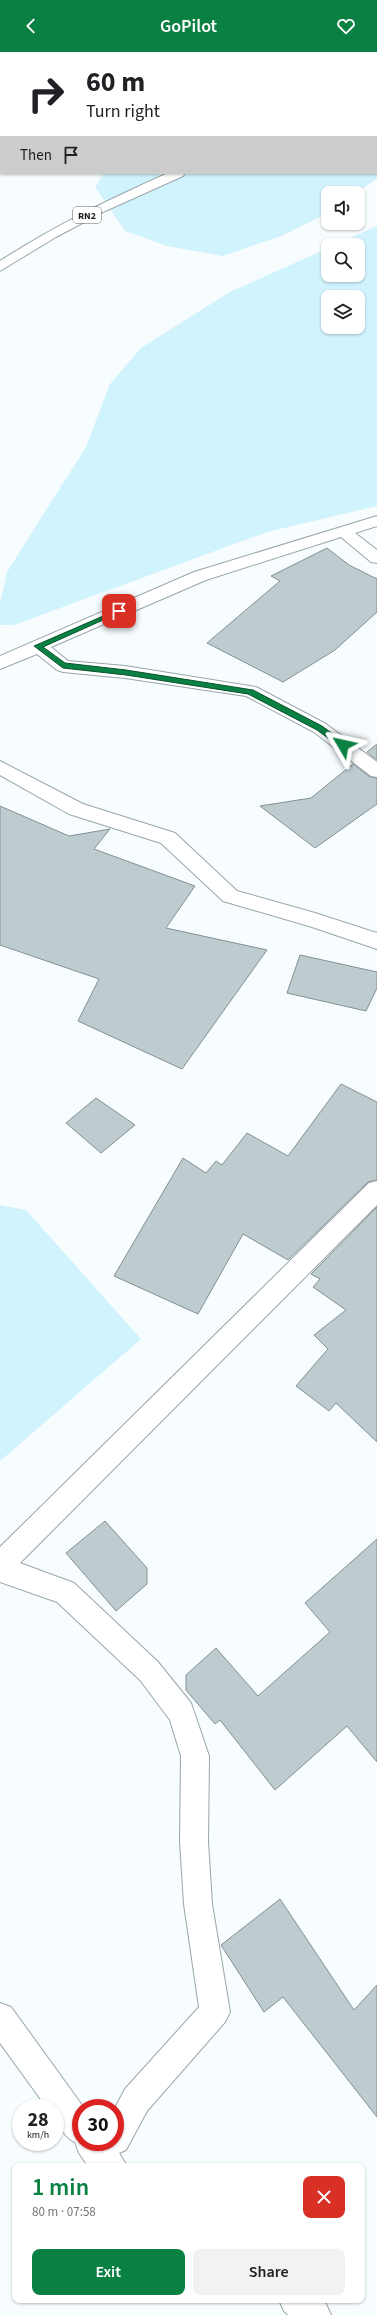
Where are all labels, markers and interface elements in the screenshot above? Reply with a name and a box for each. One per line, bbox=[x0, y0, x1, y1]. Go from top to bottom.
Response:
text: GoPilot bbox=[160, 14, 217, 39]
icon: back bbox=[20, 15, 42, 37]
icon: heart bbox=[335, 15, 357, 37]
text: 60 m bbox=[86, 62, 145, 102]
icon: right bbox=[20, 68, 72, 120]
text: Turn right bbox=[86, 99, 160, 124]
icon: arrive bbox=[60, 144, 82, 166]
text: Then bbox=[20, 145, 52, 166]
map controls bbox=[321, 186, 365, 334]
button: sound bbox=[321, 186, 365, 230]
road number: RN2 bbox=[73, 207, 101, 223]
button: search bbox=[321, 238, 365, 282]
button: layers bbox=[321, 290, 365, 334]
pin bbox=[102, 594, 136, 628]
icon: arrive bbox=[108, 600, 130, 622]
position arrow bbox=[322, 724, 364, 766]
speed limit sign: 30 bbox=[72, 2099, 124, 2151]
text: 28 bbox=[27, 2106, 49, 2134]
text: km/h bbox=[27, 2128, 49, 2142]
text: 1 min bbox=[32, 2170, 89, 2205]
button: close bbox=[303, 2176, 345, 2218]
text: 80 m · 07:58 bbox=[32, 2203, 96, 2221]
button: Exit bbox=[32, 2249, 185, 2295]
button: Share bbox=[193, 2249, 345, 2295]

